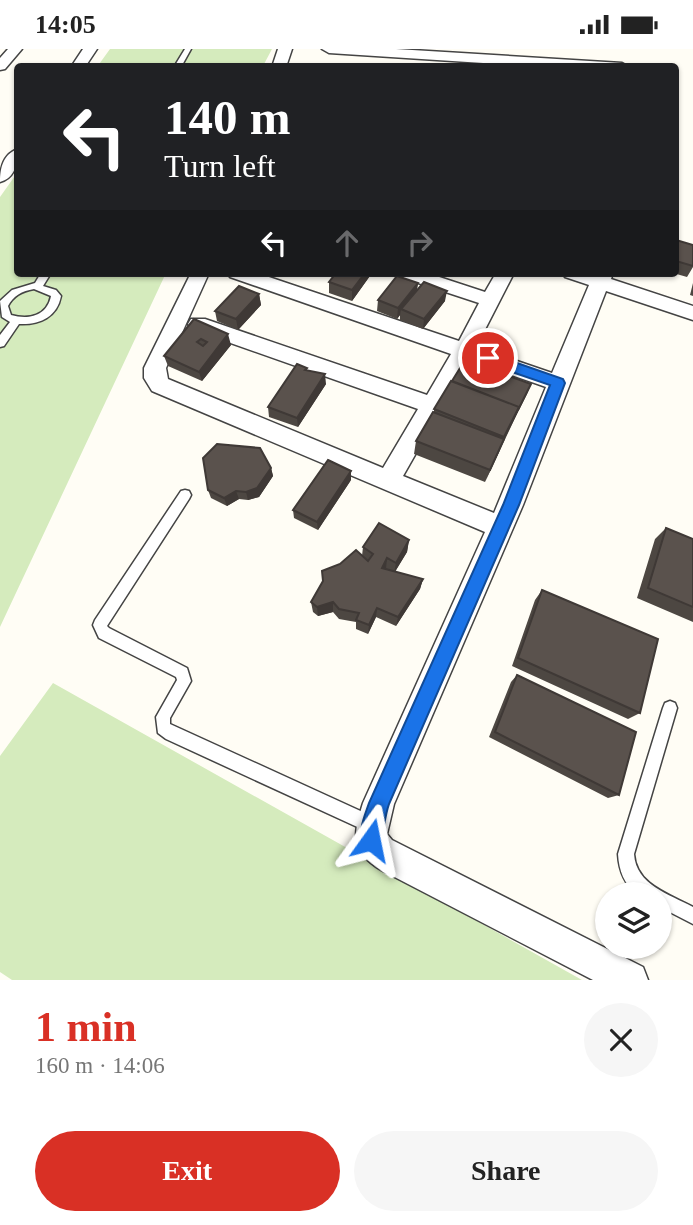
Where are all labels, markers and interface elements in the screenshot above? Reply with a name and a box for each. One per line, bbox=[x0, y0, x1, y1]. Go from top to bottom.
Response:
text: 14:05 bbox=[35, 10, 96, 39]
text: 140 m bbox=[164, 90, 291, 145]
icon: left bbox=[49, 91, 140, 182]
text: Turn left bbox=[164, 148, 276, 184]
icon: left bbox=[255, 224, 293, 262]
icon: ahead bbox=[328, 224, 366, 262]
icon: right bbox=[401, 224, 439, 262]
pin bbox=[458, 328, 518, 388]
icon: arrive bbox=[469, 339, 507, 377]
position arrow bbox=[334, 803, 408, 877]
map controls bbox=[595, 882, 672, 959]
button: layers bbox=[595, 882, 672, 959]
button: close bbox=[584, 1003, 658, 1077]
text: 1 min bbox=[35, 1004, 137, 1050]
text: 160 m · 14:06 bbox=[35, 1053, 165, 1078]
button: Exit bbox=[35, 1131, 340, 1211]
button: Share bbox=[354, 1131, 658, 1211]

